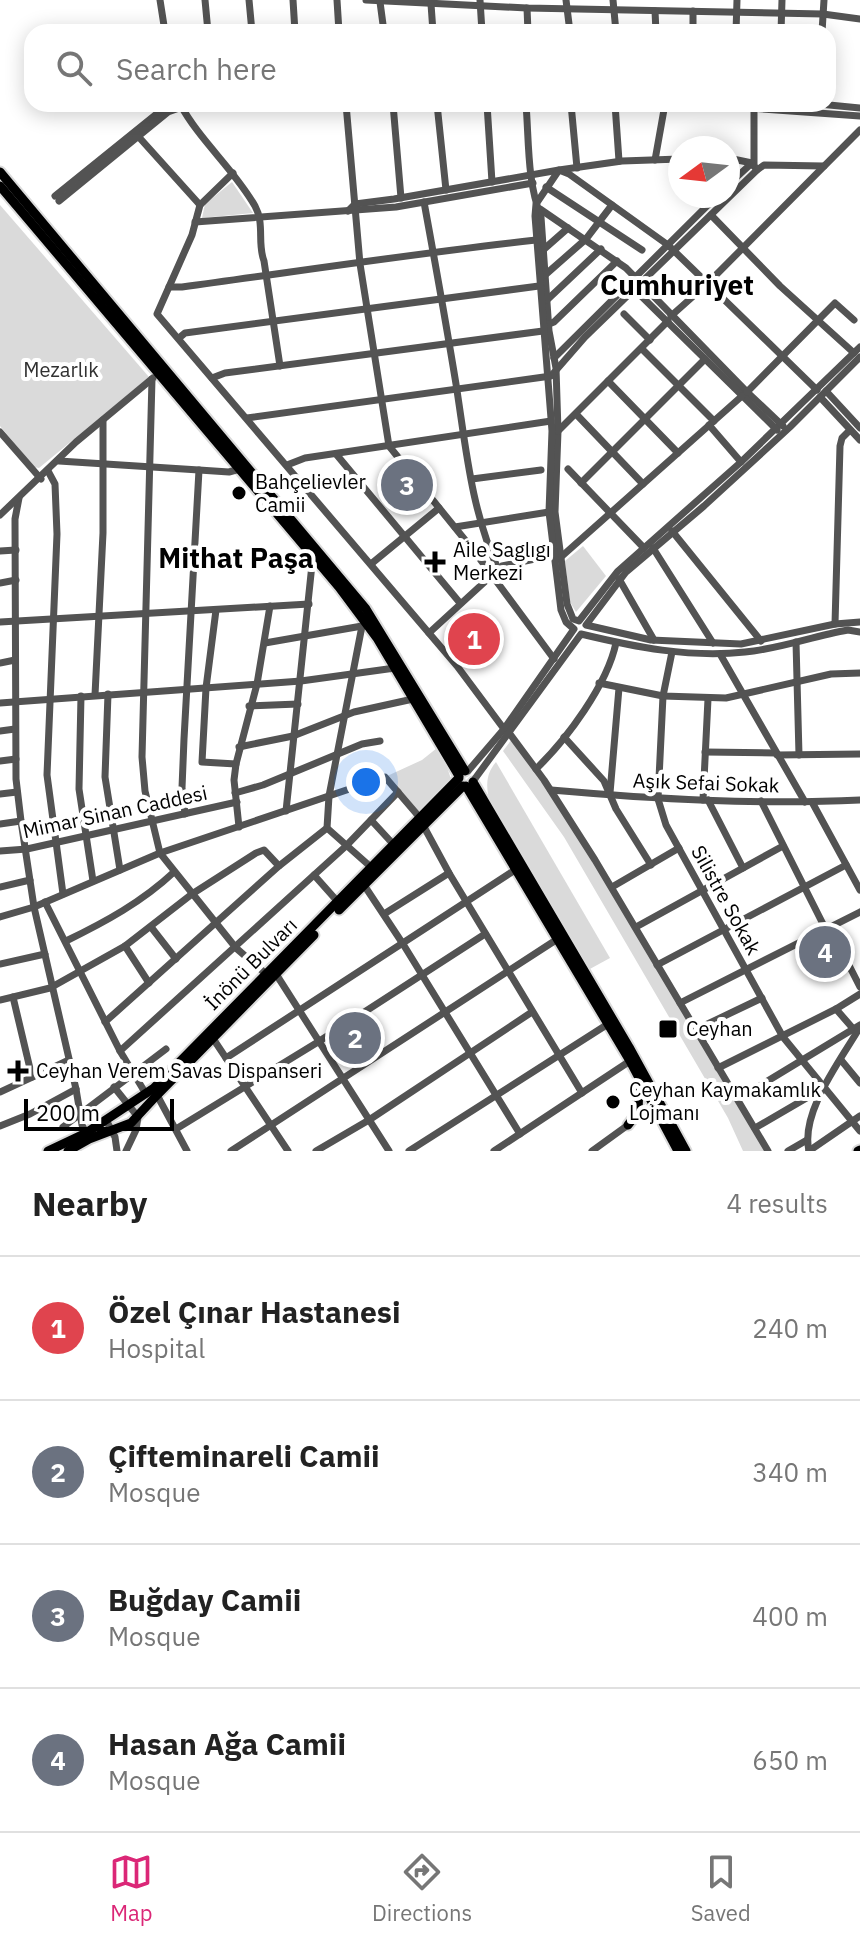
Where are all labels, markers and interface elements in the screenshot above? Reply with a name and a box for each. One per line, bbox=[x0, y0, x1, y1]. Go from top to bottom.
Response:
search box bbox=[24, 24, 836, 112]
icon: search bbox=[52, 46, 96, 90]
text: Search here bbox=[116, 49, 277, 88]
north arrow bbox=[668, 136, 740, 208]
district label: Cumhuriyet bbox=[600, 266, 754, 303]
park label: Mezarlık bbox=[23, 356, 99, 383]
pin: 3 bbox=[381, 455, 433, 515]
place label: Bahçelievler Camii bbox=[255, 468, 366, 518]
marker: Bahçelievler Camii bbox=[230, 484, 248, 502]
place label: Aile Saglıgı Merkezi bbox=[453, 536, 551, 586]
district label: Mithat Paşa bbox=[158, 539, 314, 576]
marker: Aile Saglıgı Merkezi bbox=[424, 551, 446, 573]
pin: 1 bbox=[448, 609, 500, 669]
your location bbox=[346, 762, 386, 802]
street label: Aşık Sefai Sokak bbox=[632, 766, 780, 799]
street label: Mimar Sinan Caddesi bbox=[20, 779, 210, 844]
street label: Silistre Sokak bbox=[685, 840, 768, 960]
street label: İnönü Bulvarı bbox=[199, 912, 303, 1016]
pin: 4 bbox=[799, 922, 851, 982]
pin: 2 bbox=[329, 1008, 381, 1068]
place label: Ceyhan bbox=[686, 1015, 753, 1042]
marker: Ceyhan bbox=[657, 1018, 679, 1040]
place label: Ceyhan Verem Savas Dispanseri bbox=[36, 1057, 322, 1084]
marker: Ceyhan Verem Savas Dispanseri bbox=[7, 1060, 29, 1082]
place label: Ceyhan Kaymakamlık Lojmanı bbox=[629, 1076, 821, 1126]
marker: Ceyhan Kaymakamlık Lojmanı bbox=[604, 1093, 622, 1111]
scale bar bbox=[24, 1095, 174, 1131]
text: 200 m bbox=[36, 1098, 100, 1127]
text: Nearby bbox=[32, 1181, 147, 1225]
text: 4 results bbox=[726, 1186, 828, 1220]
text: Özel Çınar Hastanesi bbox=[108, 1292, 401, 1331]
text: 1 bbox=[50, 1311, 66, 1345]
text: 240 m bbox=[752, 1311, 828, 1345]
text: Hospital bbox=[108, 1331, 205, 1365]
text: Çifteminareli Camii bbox=[108, 1436, 380, 1475]
text: 2 bbox=[50, 1455, 66, 1489]
text: 340 m bbox=[752, 1455, 828, 1489]
text: Mosque bbox=[108, 1475, 200, 1509]
text: Buğday Camii bbox=[108, 1580, 301, 1619]
text: 3 bbox=[50, 1599, 66, 1633]
text: 400 m bbox=[752, 1599, 828, 1633]
text: Mosque bbox=[108, 1619, 200, 1653]
text: Hasan Ağa Camii bbox=[108, 1724, 346, 1763]
text: 4 bbox=[50, 1743, 66, 1777]
text: 650 m bbox=[752, 1743, 828, 1777]
text: Mosque bbox=[108, 1763, 200, 1797]
tab: Map bbox=[109, 1850, 153, 1927]
tab: Directions bbox=[372, 1850, 472, 1927]
tab: Saved bbox=[691, 1850, 751, 1927]

